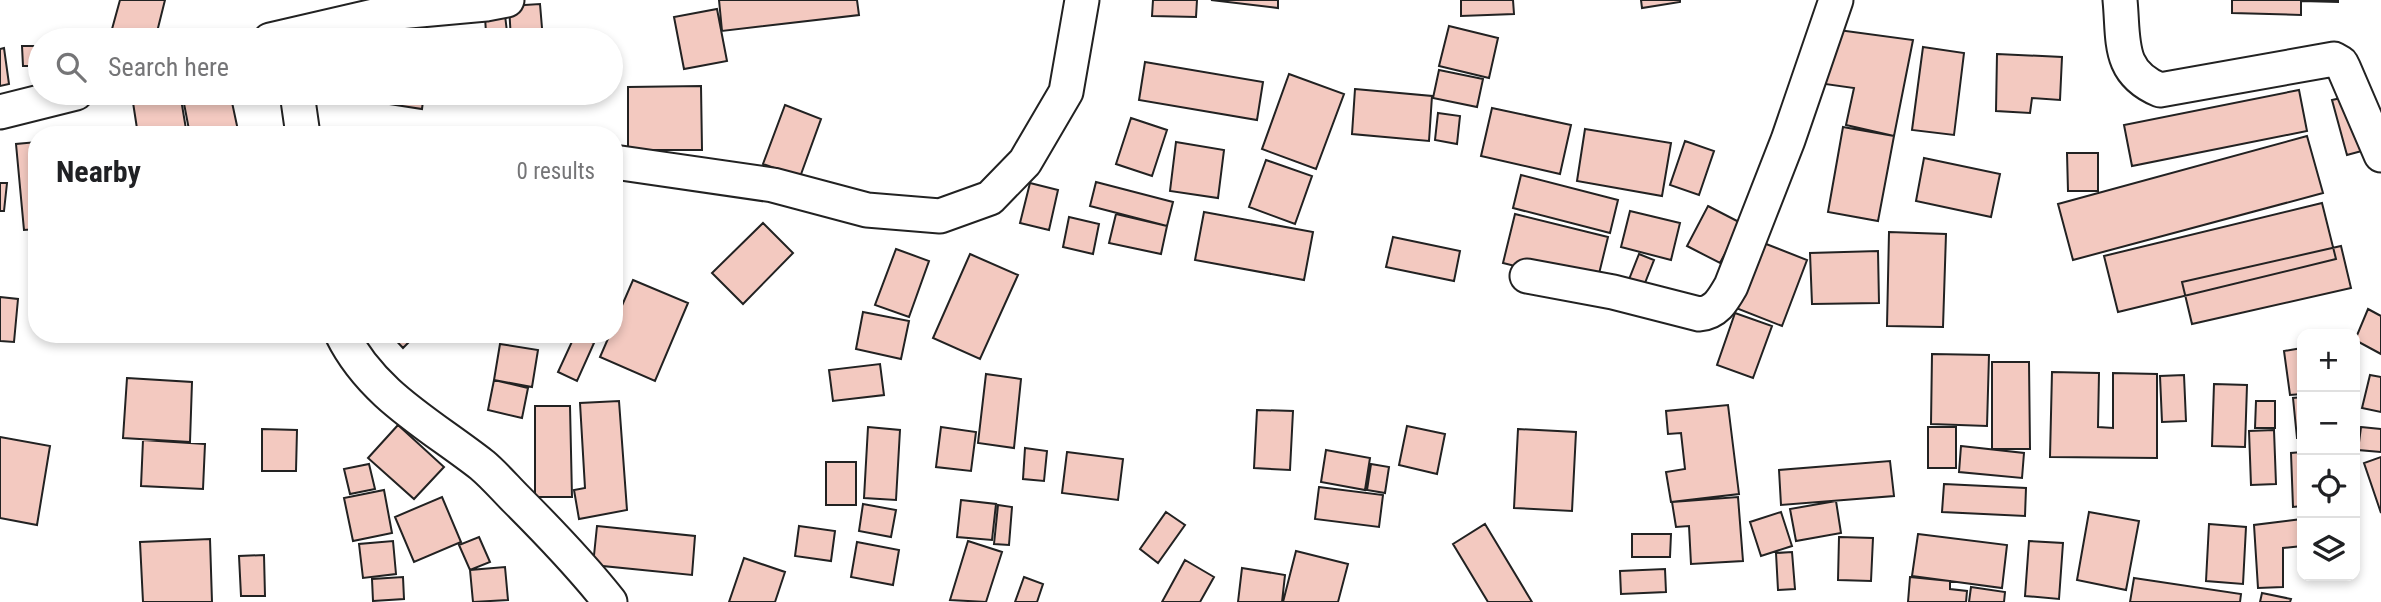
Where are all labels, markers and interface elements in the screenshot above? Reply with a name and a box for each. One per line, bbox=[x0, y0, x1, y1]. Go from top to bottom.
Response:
search box bbox=[28, 28, 623, 105]
icon: search bbox=[52, 48, 90, 86]
text: Search here bbox=[108, 52, 229, 82]
text: Nearby bbox=[56, 154, 141, 189]
text: 0 results bbox=[517, 158, 595, 185]
map controls bbox=[2297, 329, 2360, 581]
button: + bbox=[2297, 329, 2360, 392]
button: − bbox=[2297, 392, 2360, 455]
button: locate bbox=[2297, 455, 2360, 518]
button: layers bbox=[2297, 518, 2360, 581]

